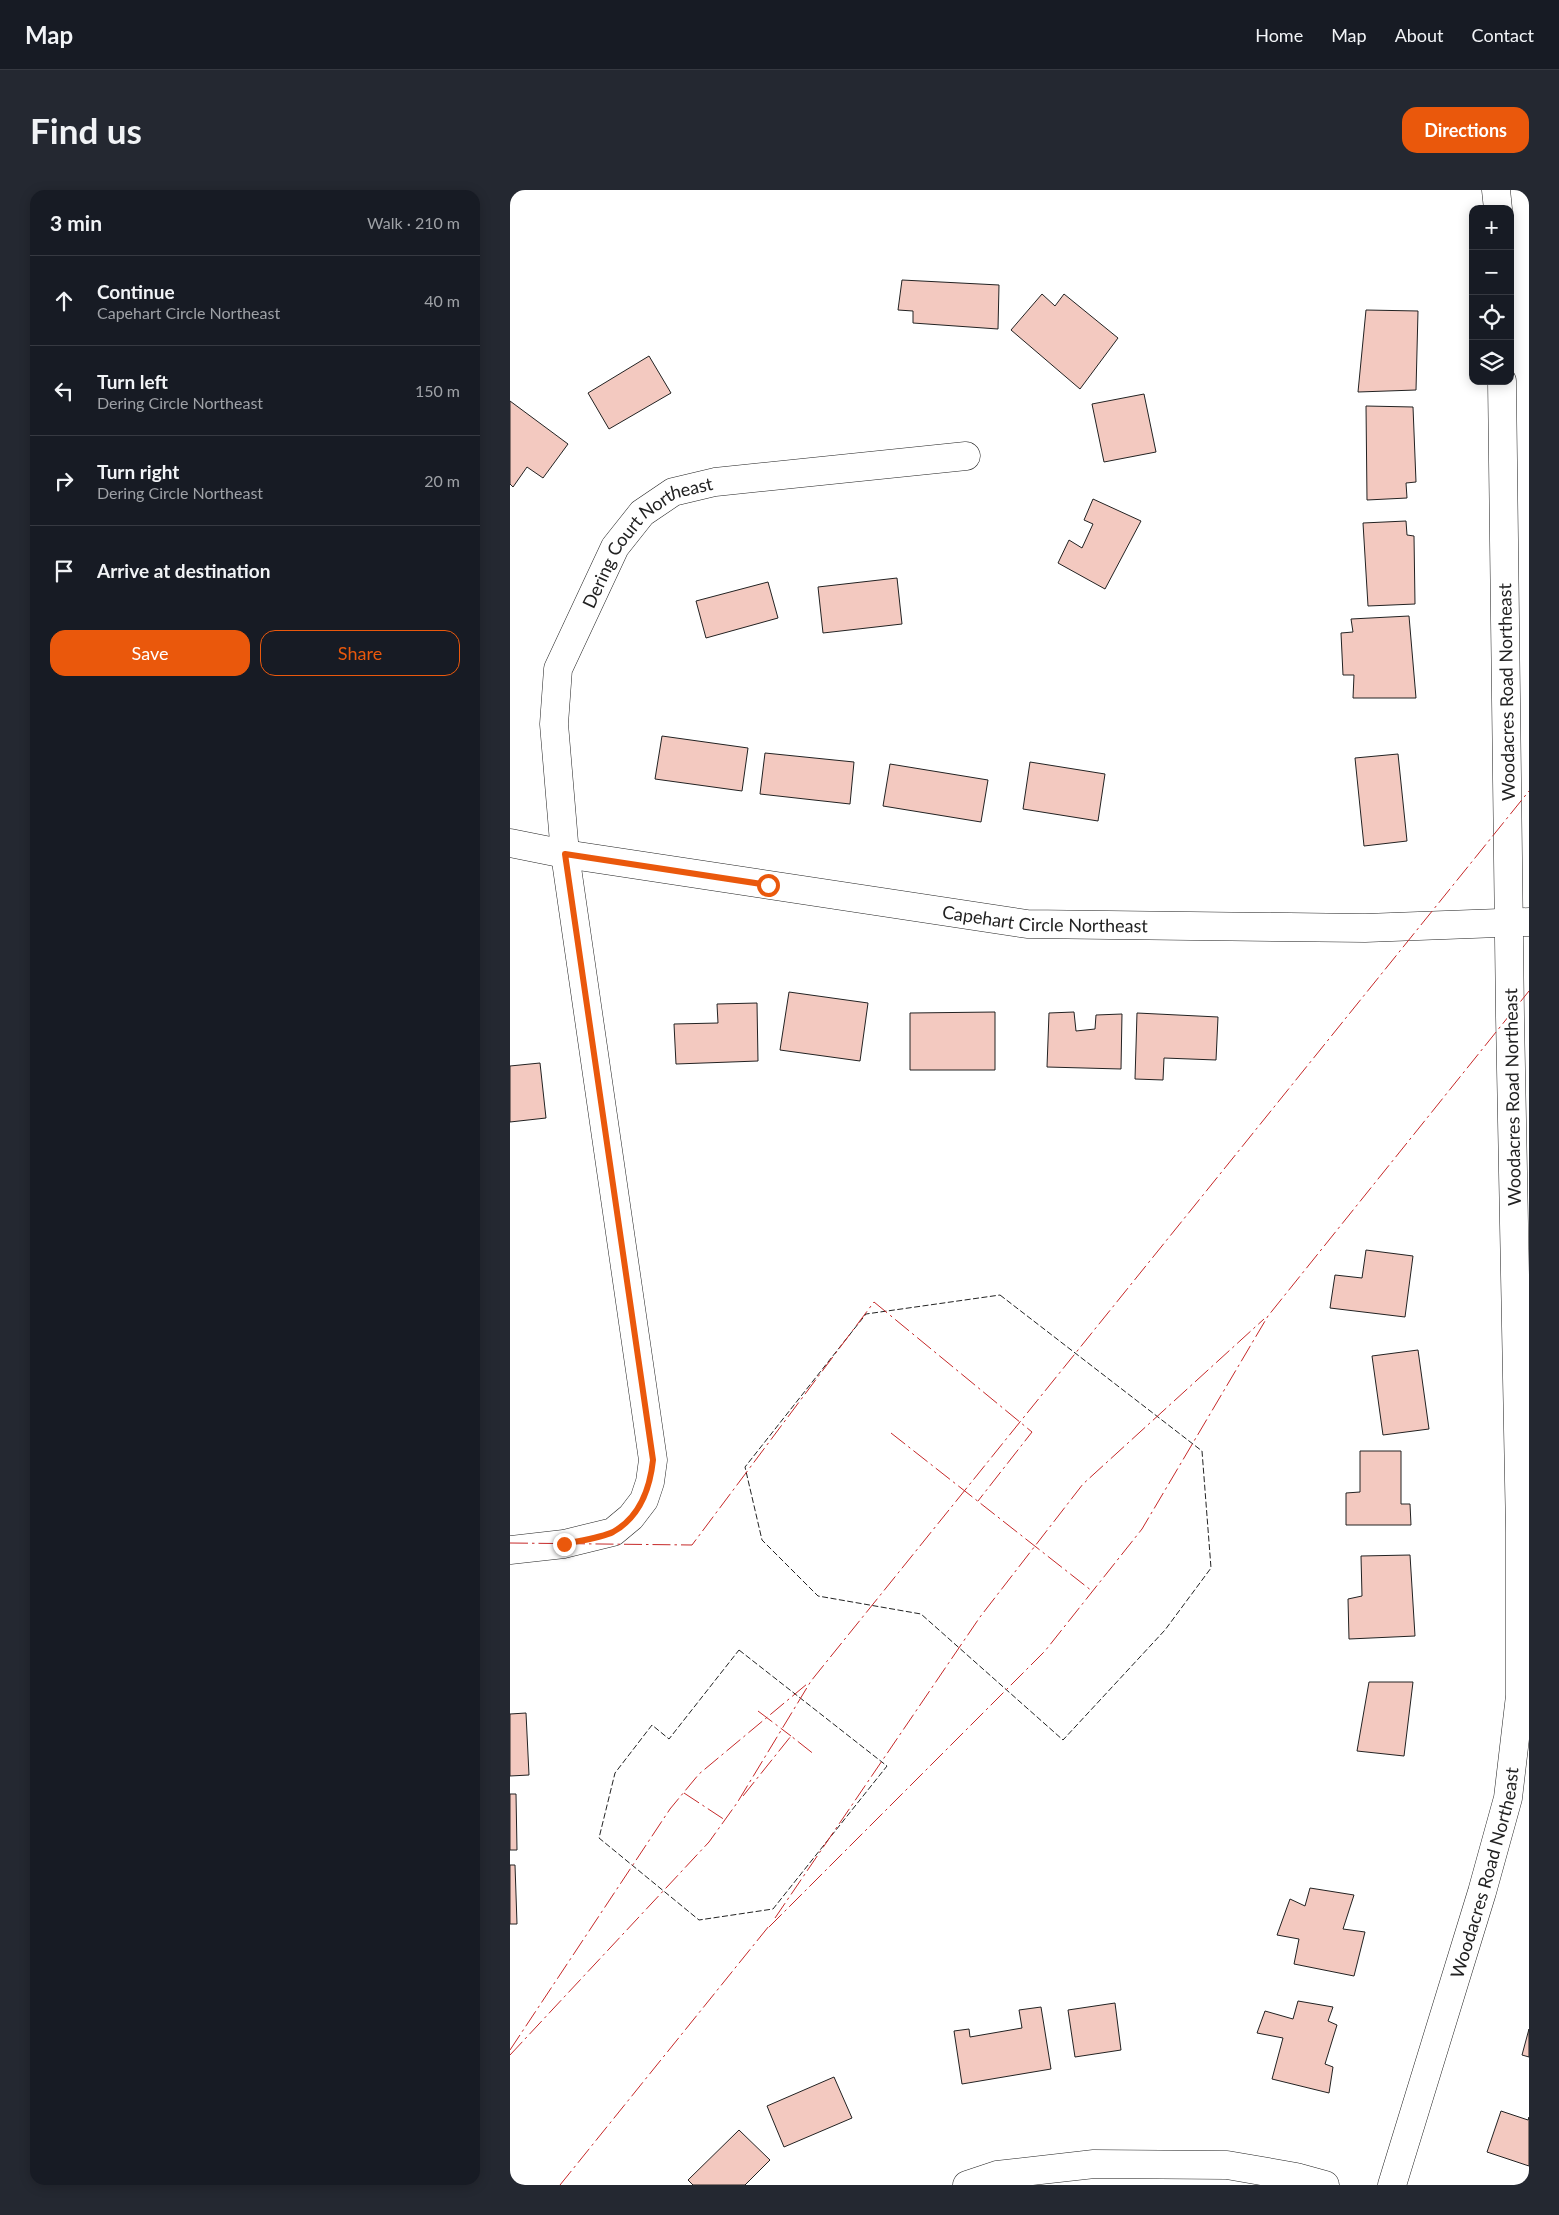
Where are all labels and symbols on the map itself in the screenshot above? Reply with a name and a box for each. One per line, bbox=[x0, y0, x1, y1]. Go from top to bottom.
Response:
street label: Dering Court Northeast bbox=[577, 472, 715, 611]
street label: Woodacres Road Northeast bbox=[1493, 582, 1519, 801]
route start bbox=[757, 874, 780, 897]
street label: Capehart Circle Northeast bbox=[941, 900, 1148, 936]
street label: Woodacres Road Northeast bbox=[1499, 987, 1525, 1206]
route end bbox=[553, 1533, 576, 1556]
street label: Woodacres Road Northeast bbox=[1445, 1765, 1523, 1981]

